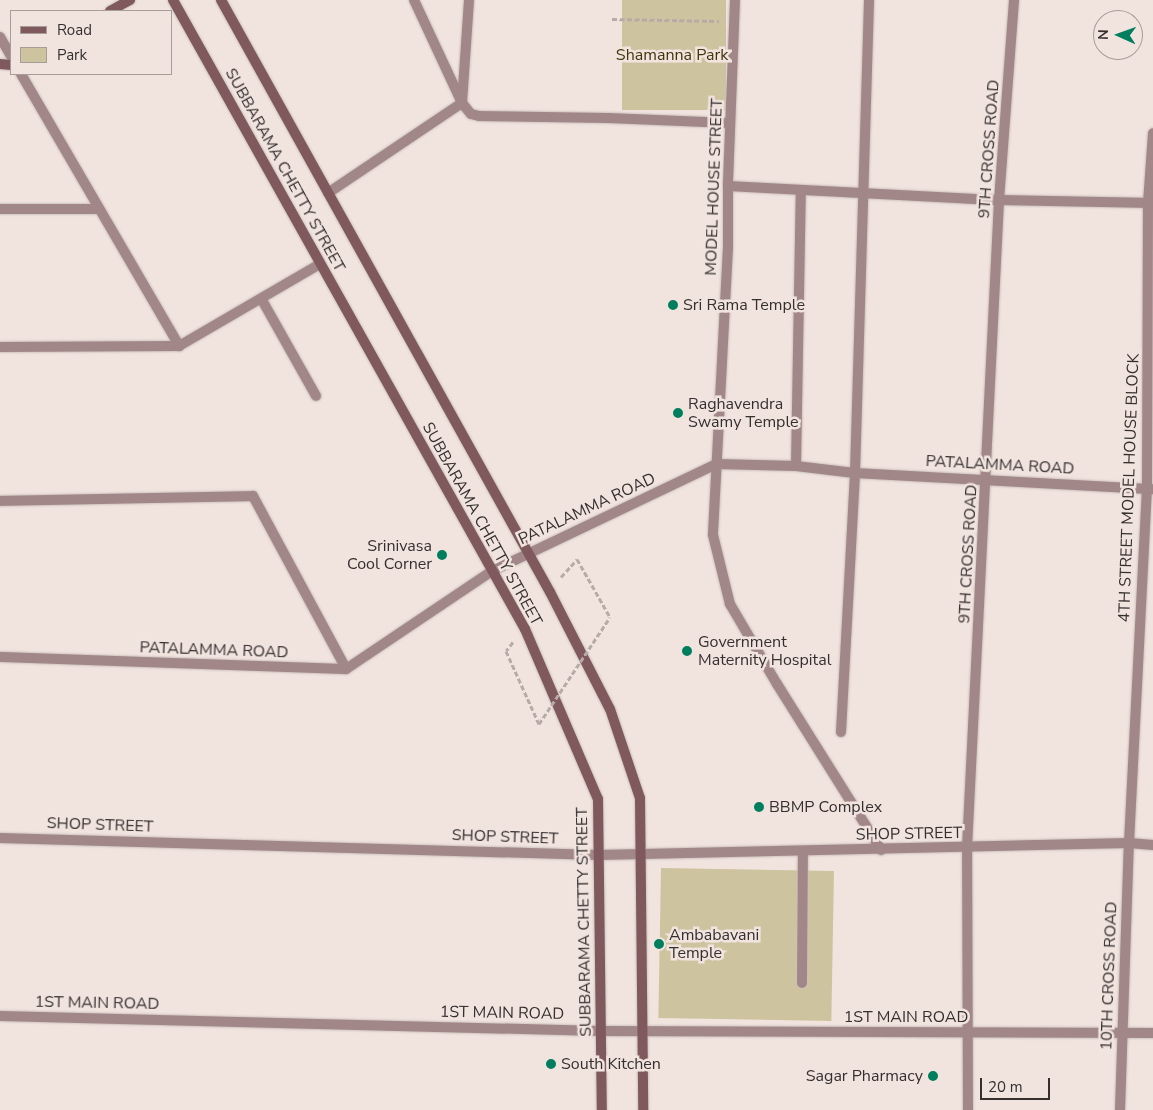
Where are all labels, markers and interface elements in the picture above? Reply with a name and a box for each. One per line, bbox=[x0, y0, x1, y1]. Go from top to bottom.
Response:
legend bbox=[10, 10, 172, 75]
north arrow bbox=[1093, 10, 1143, 60]
text: Road bbox=[57, 20, 92, 40]
text: N bbox=[1094, 29, 1113, 40]
text: Park bbox=[57, 45, 87, 65]
park label: Shamanna Park bbox=[616, 45, 728, 65]
street label: SUBBARAMA CHETTY STREET bbox=[221, 65, 349, 275]
street label: 9TH CROSS ROAD bbox=[975, 79, 1003, 219]
street label: MODEL HOUSE STREET bbox=[701, 98, 727, 276]
place label: Sri Rama Temple bbox=[683, 295, 805, 315]
marker: Sri Rama Temple bbox=[667, 299, 679, 311]
street label: 4TH STREET MODEL HOUSE BLOCK bbox=[1115, 353, 1143, 623]
place label: Raghavendra Swamy Temple bbox=[688, 394, 799, 432]
marker: Raghavendra Swamy Temple bbox=[672, 407, 684, 419]
street label: SUBBARAMA CHETTY STREET bbox=[418, 419, 546, 629]
street label: PATALAMMA ROAD bbox=[925, 452, 1075, 478]
street label: PATALAMMA ROAD bbox=[515, 469, 659, 549]
street label: 9TH CROSS ROAD bbox=[955, 484, 981, 624]
place label: Srinivasa Cool Corner bbox=[347, 536, 432, 574]
marker: Srinivasa Cool Corner bbox=[436, 549, 448, 561]
place label: Government Maternity Hospital bbox=[698, 632, 831, 670]
street label: PATALAMMA ROAD bbox=[139, 638, 289, 662]
marker: Government Maternity Hospital bbox=[680, 644, 694, 658]
place label: BBMP Complex bbox=[769, 797, 882, 817]
marker: BBMP Complex bbox=[753, 801, 765, 813]
street label: SUBBARAMA CHETTY STREET bbox=[572, 807, 596, 1037]
street label: SHOP STREET bbox=[46, 814, 154, 836]
street label: SHOP STREET bbox=[856, 823, 962, 845]
street label: SHOP STREET bbox=[451, 826, 559, 848]
street label: 10TH CROSS ROAD bbox=[1097, 901, 1121, 1051]
place label: Ambabavani Temple bbox=[669, 925, 759, 963]
marker: Ambabavani Temple bbox=[653, 938, 665, 950]
street label: 1ST MAIN ROAD bbox=[35, 992, 159, 1014]
street label: 1ST MAIN ROAD bbox=[440, 1002, 564, 1024]
street label: 1ST MAIN ROAD bbox=[844, 1007, 968, 1027]
place label: South Kitchen bbox=[561, 1054, 661, 1074]
marker: South Kitchen bbox=[545, 1058, 557, 1070]
place label: Sagar Pharmacy bbox=[806, 1066, 923, 1086]
scale bar bbox=[983, 1068, 1053, 1100]
marker: Sagar Pharmacy bbox=[927, 1070, 939, 1082]
text: 20 m bbox=[988, 1077, 1023, 1097]

